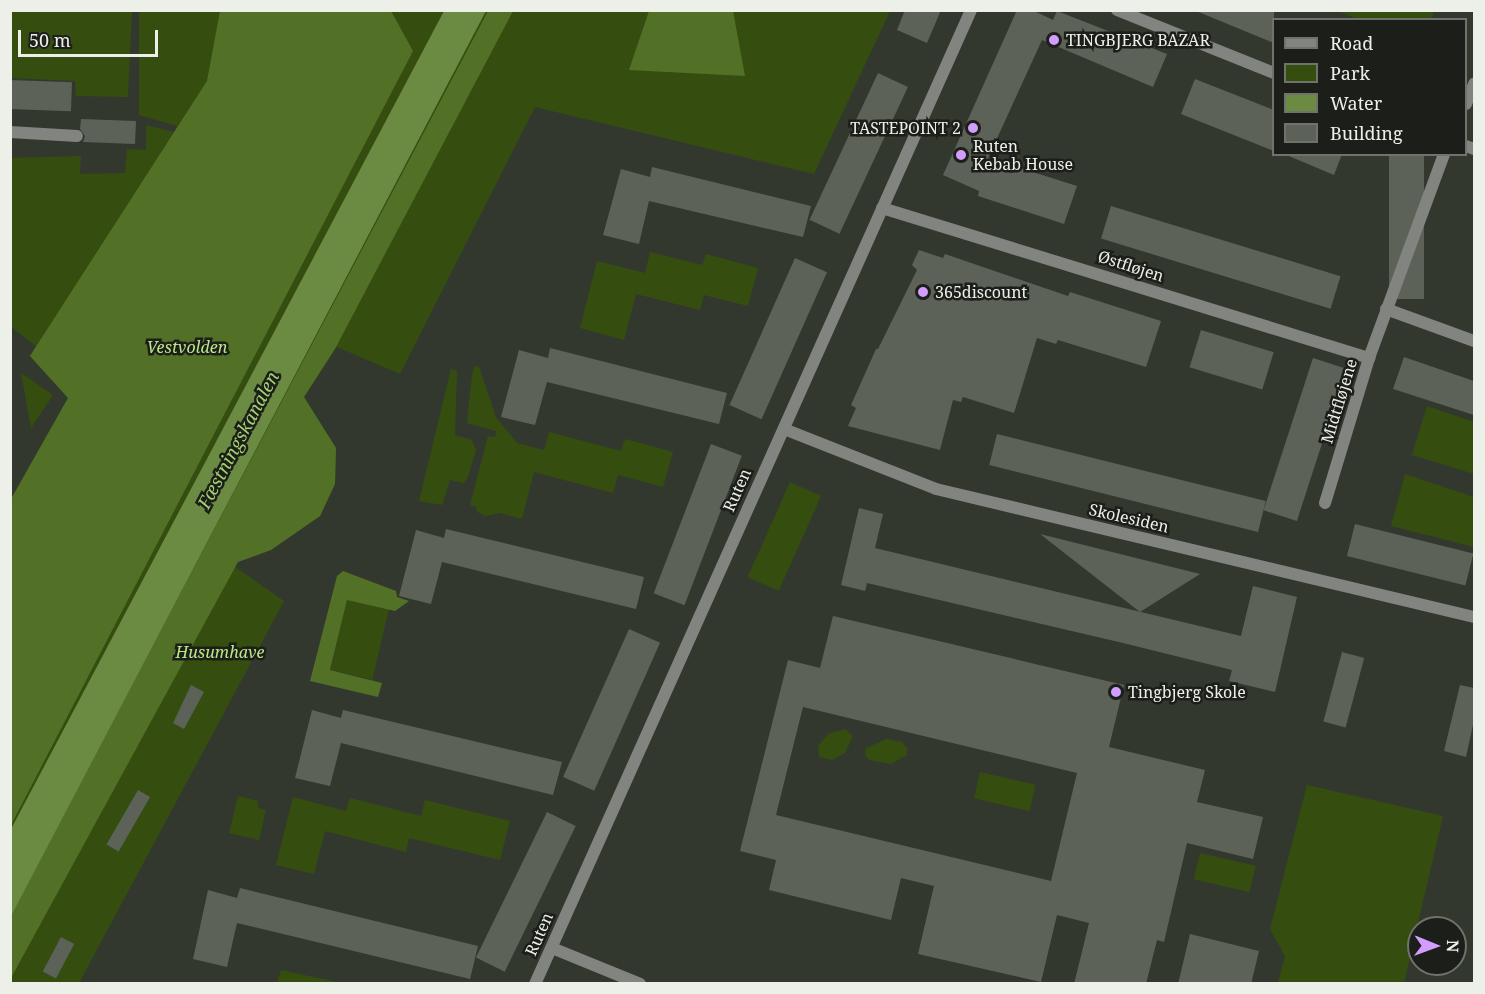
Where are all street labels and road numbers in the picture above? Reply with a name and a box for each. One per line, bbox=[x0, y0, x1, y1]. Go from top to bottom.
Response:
street label: Østfløjen bbox=[1096, 246, 1166, 286]
street label: Midtfløjene bbox=[1317, 356, 1361, 446]
street label: Ruten bbox=[719, 465, 755, 515]
street label: Skolesiden bbox=[1087, 499, 1171, 537]
street label: Ruten bbox=[521, 909, 557, 959]

